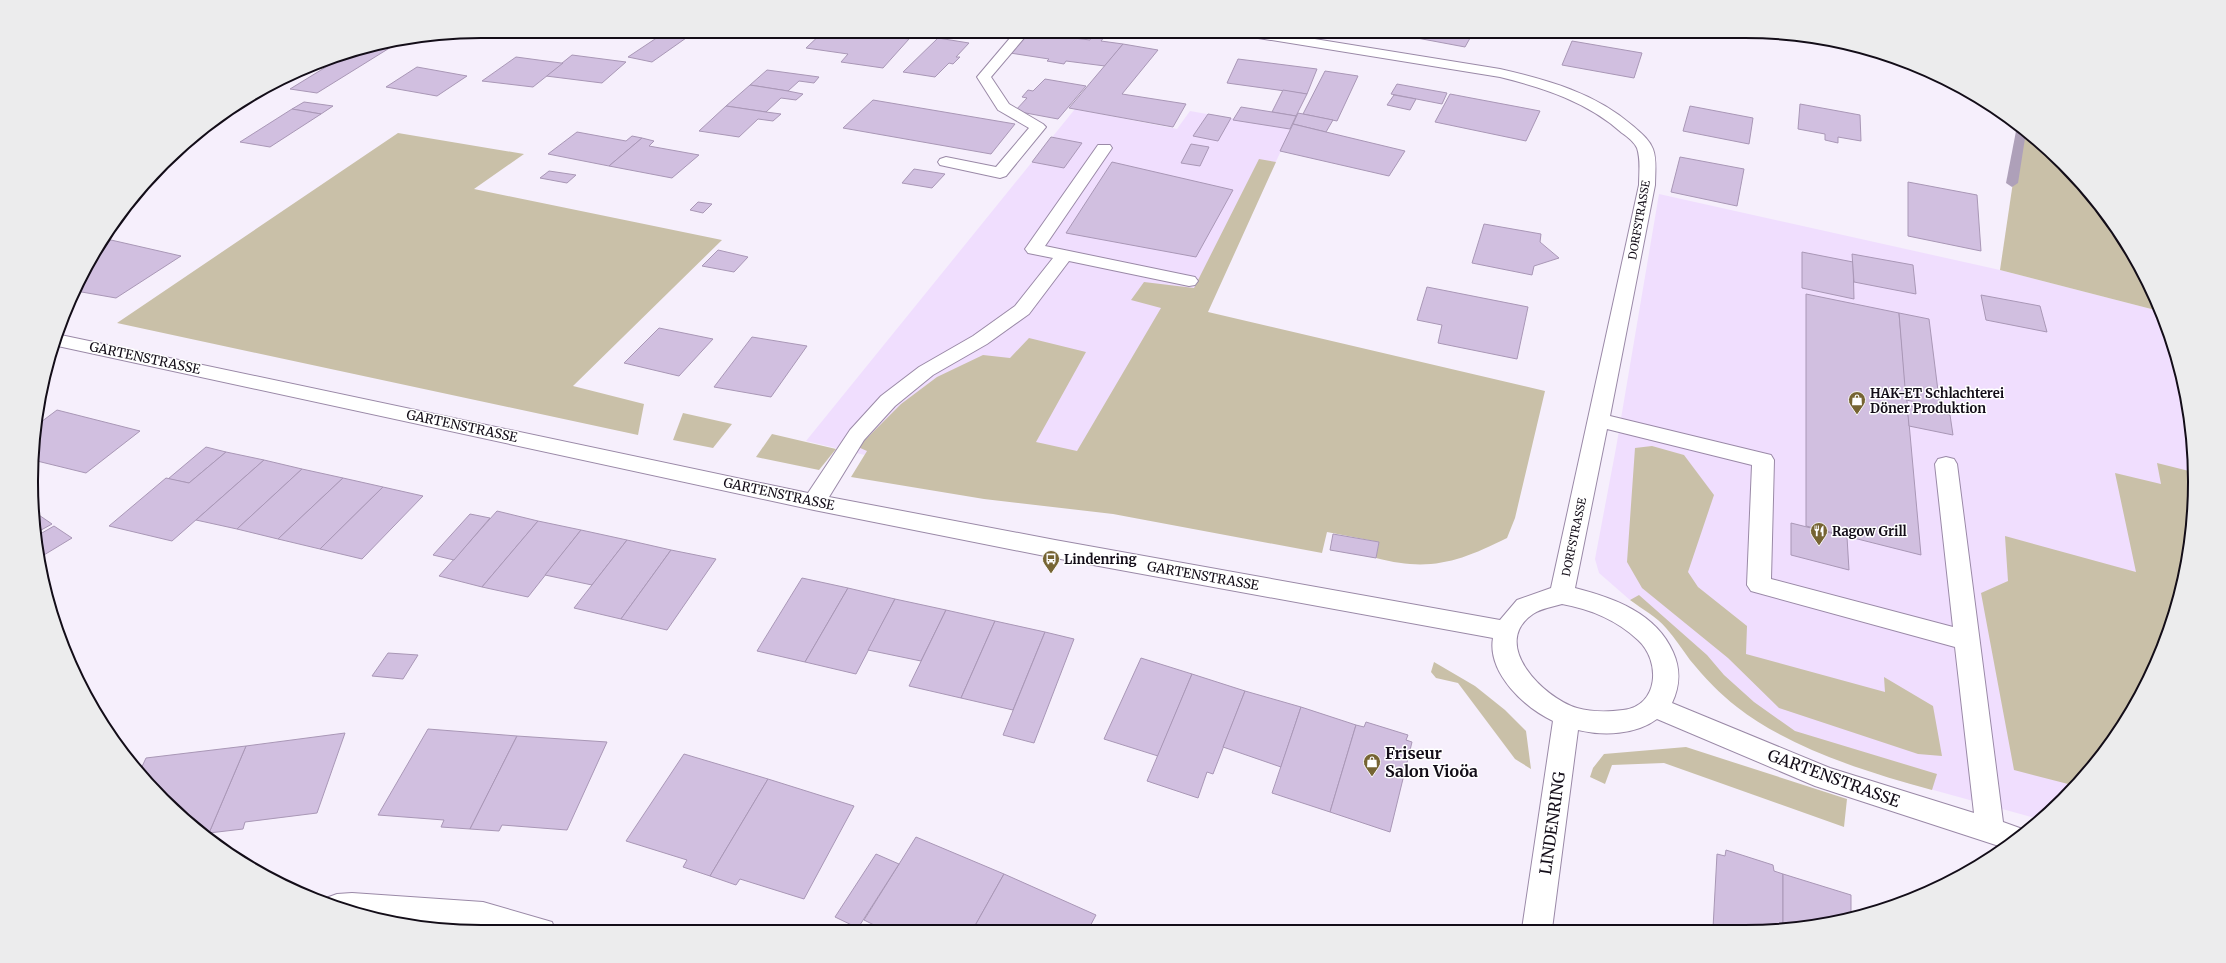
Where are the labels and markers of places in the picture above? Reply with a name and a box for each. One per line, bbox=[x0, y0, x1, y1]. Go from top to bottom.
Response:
place label: HAK-ET Schlachterei Döner Produktion bbox=[1870, 385, 2005, 417]
shop icon: HAK-ET Schlachterei Döner Produktion bbox=[1847, 390, 1867, 415]
restaurant icon: Ragow Grill bbox=[1809, 521, 1829, 546]
place label: Ragow Grill bbox=[1832, 523, 1907, 540]
bus stop icon: Lindenring bbox=[1041, 549, 1061, 574]
place label: Lindenring bbox=[1064, 551, 1137, 568]
place label: Friseur Salon Vioöa bbox=[1385, 743, 1478, 781]
shop icon: Friseur Salon Vioöa bbox=[1362, 752, 1382, 777]

